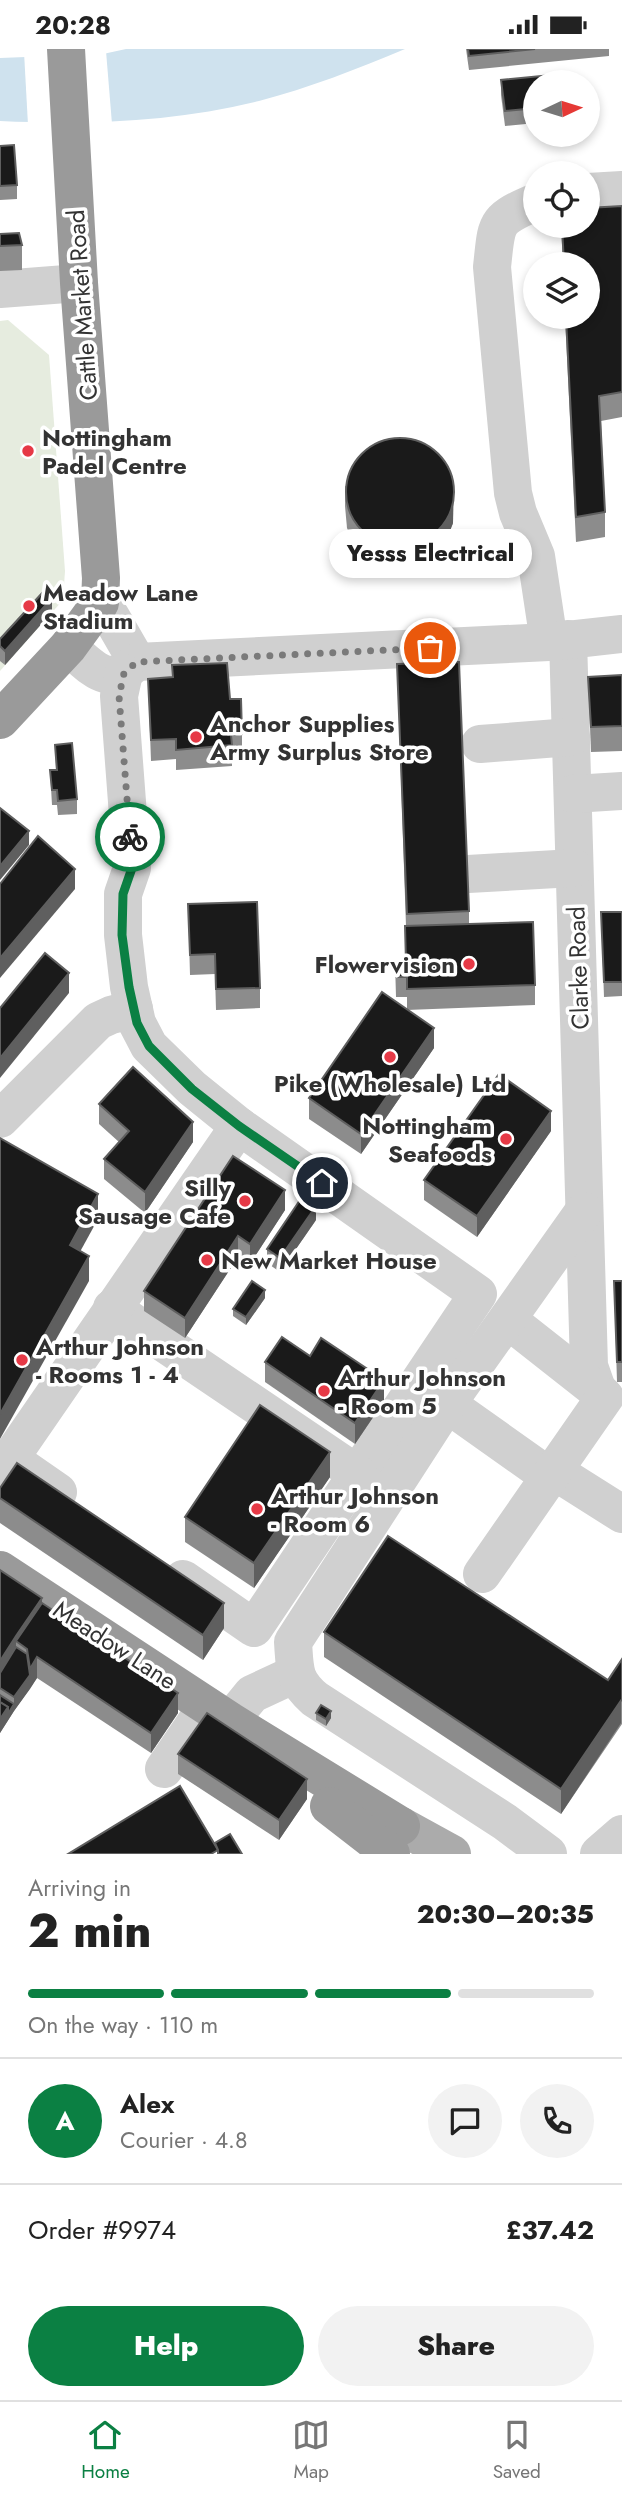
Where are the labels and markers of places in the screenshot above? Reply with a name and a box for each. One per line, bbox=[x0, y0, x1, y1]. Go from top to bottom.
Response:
place label: Nottingham Padel Centre bbox=[42, 420, 187, 483]
marker: Nottingham Padel Centre bbox=[20, 443, 36, 459]
callout: Yesss Electrical bbox=[328, 529, 532, 578]
place label: Meadow Lane Stadium bbox=[43, 575, 198, 638]
marker: Meadow Lane Stadium bbox=[21, 598, 37, 614]
pin bbox=[400, 618, 460, 678]
place label: Anchor Supplies Army Surplus Store bbox=[209, 706, 429, 769]
marker: Anchor Supplies Army Surplus Store bbox=[188, 729, 204, 745]
place label: Flowervision bbox=[314, 947, 455, 982]
marker: Flowervision bbox=[461, 956, 477, 972]
marker: Pike (Wholesale) Ltd bbox=[382, 1049, 398, 1065]
place label: Pike (Wholesale) Ltd bbox=[274, 1066, 506, 1101]
place label: Nottingham Seafoods bbox=[362, 1108, 492, 1171]
marker: Nottingham Seafoods bbox=[498, 1131, 514, 1147]
pin bbox=[292, 1153, 352, 1213]
place label: Silly Sausage Cafe bbox=[78, 1170, 231, 1233]
marker: Silly Sausage Cafe bbox=[237, 1193, 253, 1209]
place label: New Market House bbox=[221, 1243, 437, 1278]
marker: New Market House bbox=[199, 1252, 215, 1268]
place label: Arthur Johnson - Rooms 1 - 4 bbox=[35, 1329, 204, 1392]
marker: Arthur Johnson - Rooms 1 - 4 bbox=[14, 1352, 30, 1368]
place label: Arthur Johnson - Room 5 bbox=[337, 1360, 506, 1423]
marker: Arthur Johnson - Room 5 bbox=[316, 1383, 332, 1399]
place label: Arthur Johnson - Room 6 bbox=[270, 1478, 439, 1541]
marker: Arthur Johnson - Room 6 bbox=[249, 1501, 265, 1517]

